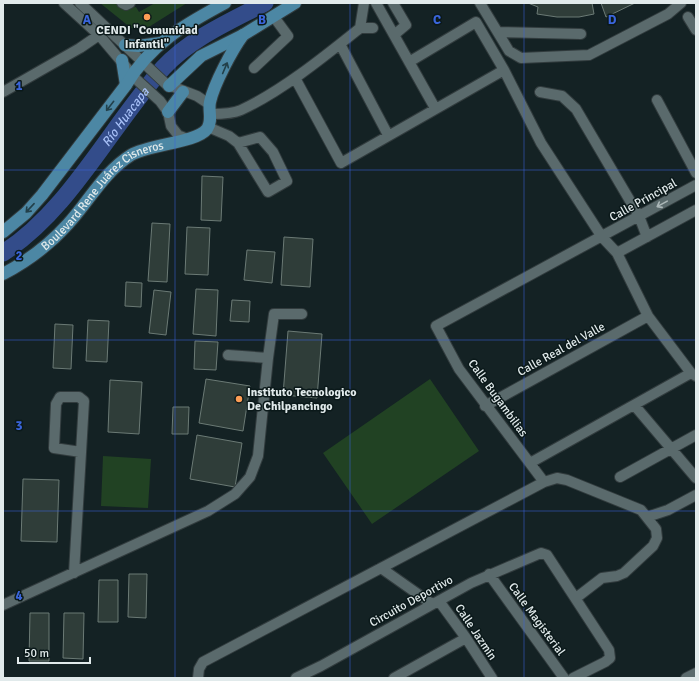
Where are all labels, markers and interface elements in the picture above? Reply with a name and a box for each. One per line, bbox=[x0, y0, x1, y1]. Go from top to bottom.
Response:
text: A bbox=[83, 12, 92, 28]
marker: CENDI "Comunidad Infantil" bbox=[142, 12, 152, 22]
text: B bbox=[258, 12, 266, 28]
text: C bbox=[433, 12, 441, 28]
text: D bbox=[608, 12, 617, 28]
place label: CENDI "Comunidad Infantil" bbox=[96, 23, 198, 52]
one-way arrow bbox=[221, 63, 229, 75]
text: 1 bbox=[15, 78, 23, 94]
water label: Río Huacapa bbox=[99, 84, 153, 150]
one-way arrow bbox=[105, 100, 114, 111]
street label: Boulevard Rene Juárez Cisneros bbox=[38, 138, 165, 254]
street label: Calle Principal bbox=[607, 176, 680, 225]
one-way arrow bbox=[656, 200, 668, 208]
one-way arrow bbox=[25, 203, 35, 213]
text: 2 bbox=[15, 248, 23, 264]
street label: Calle Real del Valle bbox=[515, 319, 608, 380]
street label: Calle Bugambilias bbox=[464, 357, 531, 440]
place label: Instituto Tecnologico De Chilpancingo bbox=[247, 385, 356, 414]
marker: Instituto Tecnologico De Chilpancingo bbox=[234, 394, 244, 404]
text: 3 bbox=[15, 418, 23, 434]
street label: Circuito Deportivo bbox=[367, 572, 456, 631]
street label: Calle Magisterial bbox=[505, 580, 568, 659]
text: 4 bbox=[15, 588, 23, 604]
street label: Calle Jazmín bbox=[451, 601, 500, 663]
scale bar bbox=[18, 639, 90, 665]
text: 50 m bbox=[24, 646, 49, 661]

